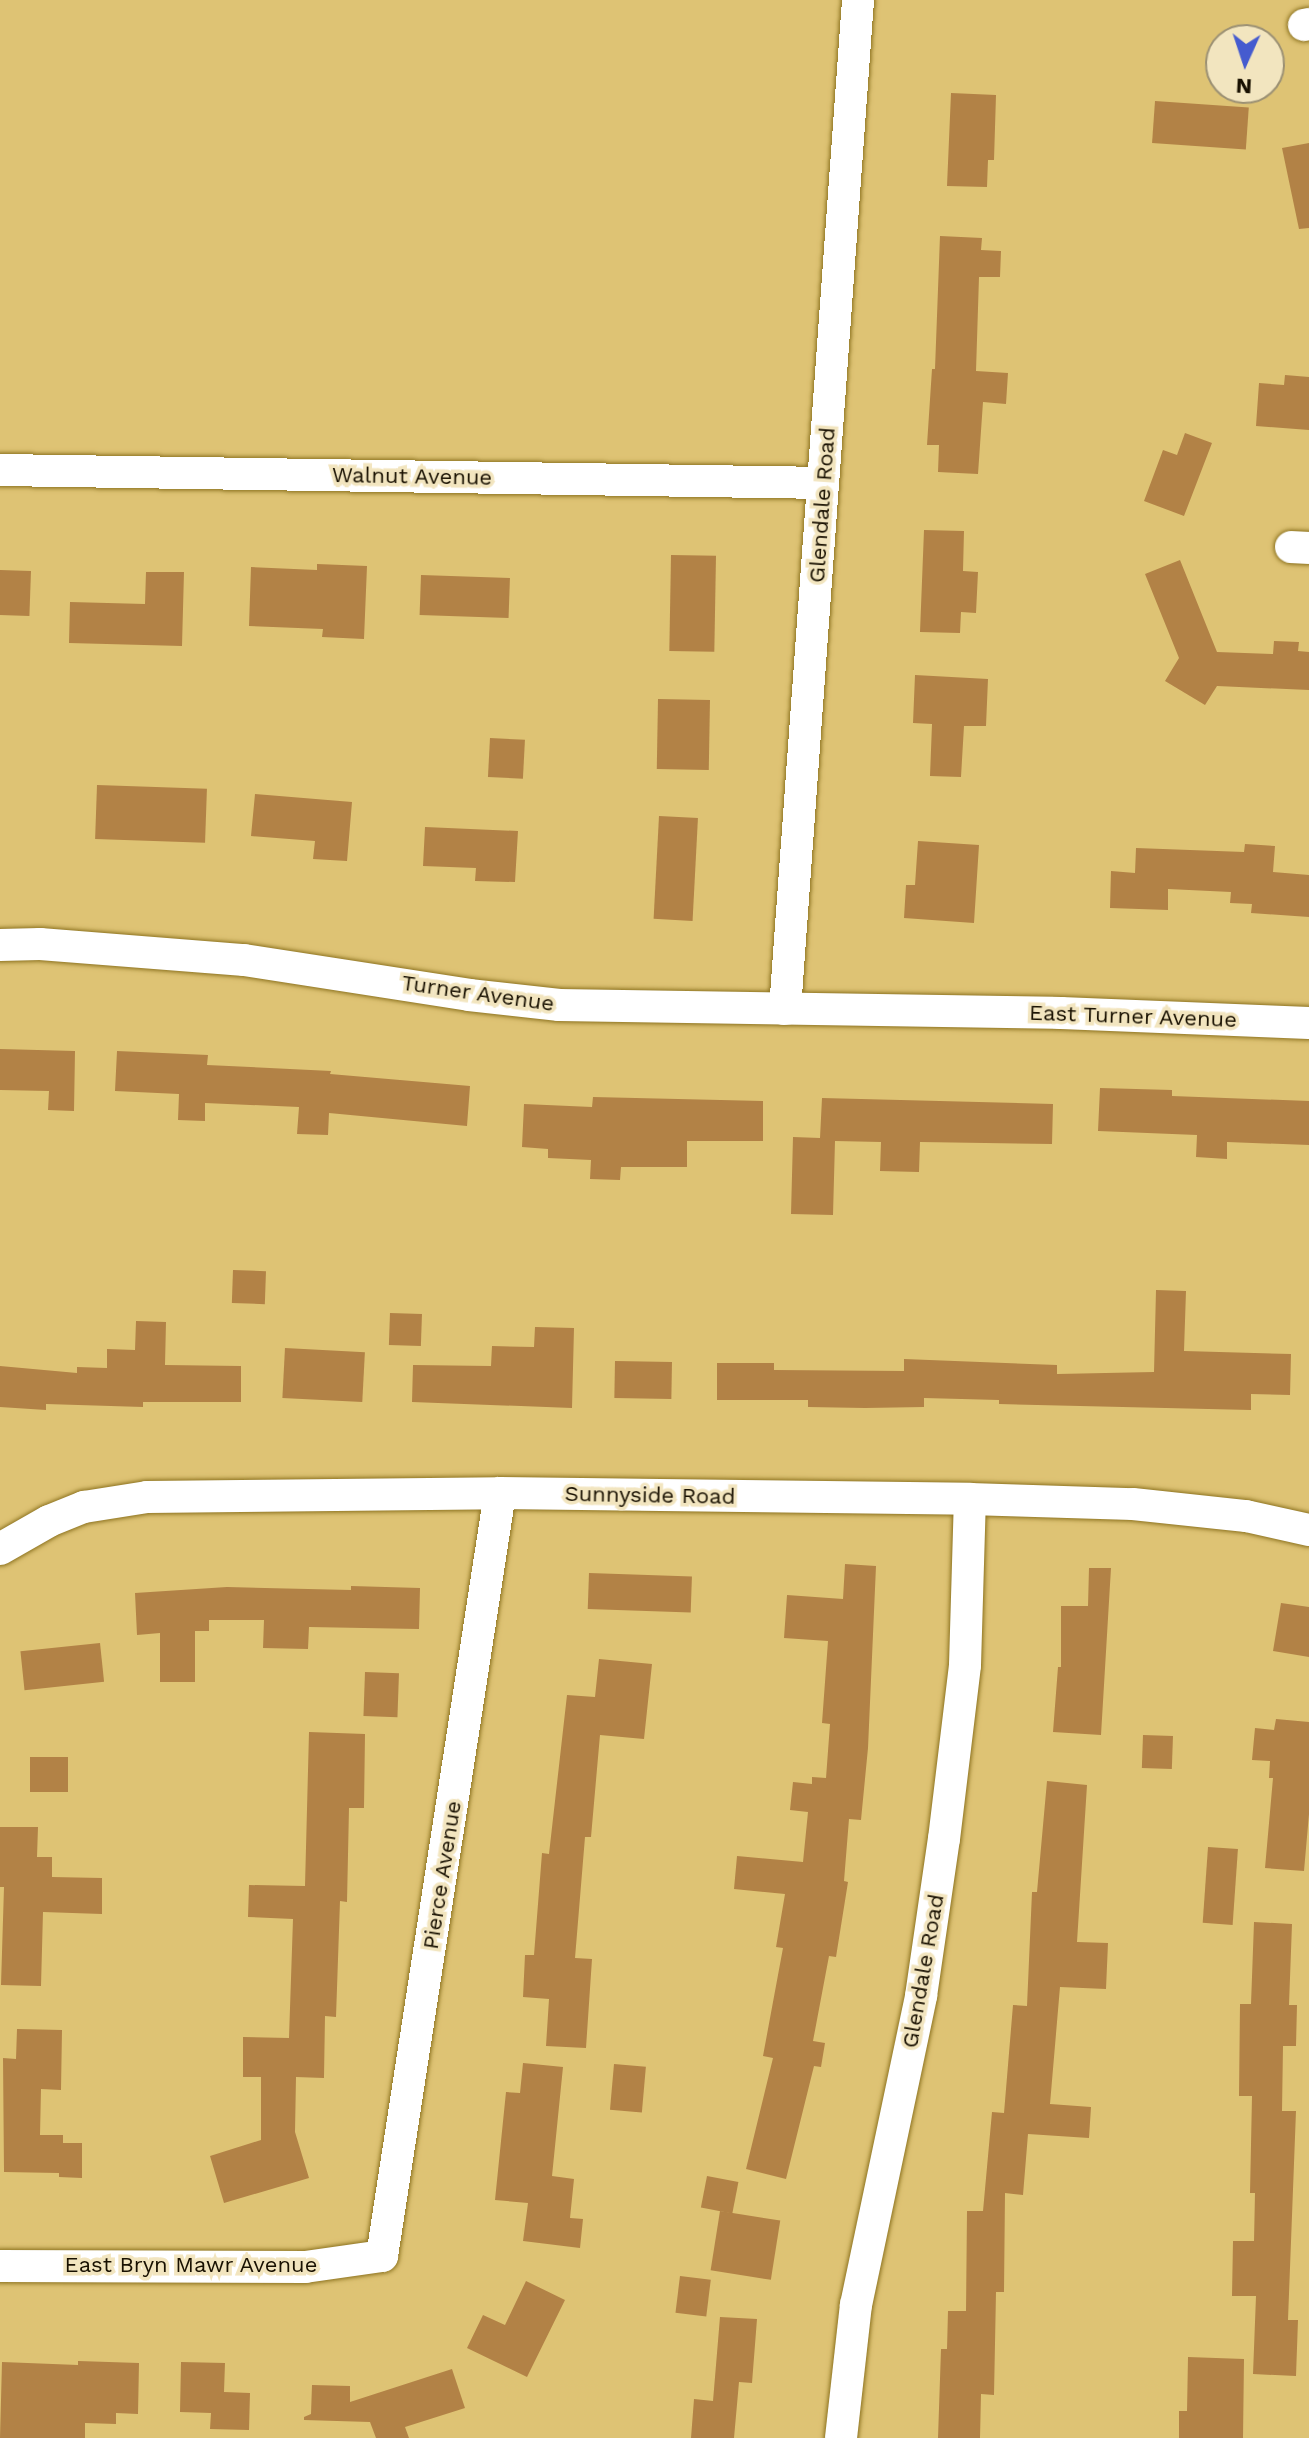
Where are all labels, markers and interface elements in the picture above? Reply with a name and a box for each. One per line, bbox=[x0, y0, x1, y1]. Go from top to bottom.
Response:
north arrow bbox=[1205, 24, 1285, 104]
text: N bbox=[1235, 74, 1253, 99]
street label: Glendale Road bbox=[803, 426, 841, 584]
street label: Walnut Avenue bbox=[331, 461, 493, 491]
street label: Turner Avenue bbox=[399, 969, 557, 1017]
street label: East Turner Avenue bbox=[1028, 999, 1238, 1033]
street label: Sunnyside Road bbox=[564, 1480, 736, 1510]
street label: Pierce Avenue bbox=[417, 1798, 467, 1952]
street label: Glendale Road bbox=[896, 1892, 950, 2050]
street label: East Bryn Mawr Avenue bbox=[64, 2252, 318, 2278]

